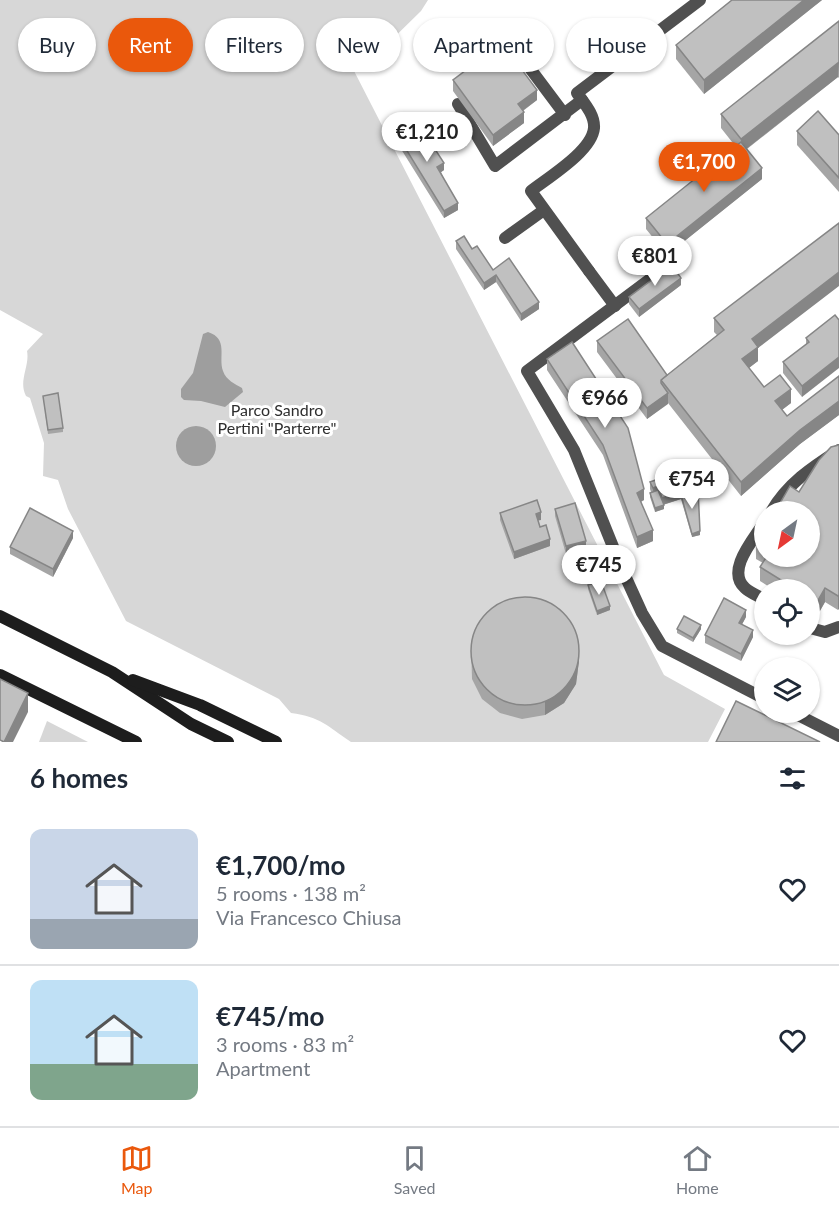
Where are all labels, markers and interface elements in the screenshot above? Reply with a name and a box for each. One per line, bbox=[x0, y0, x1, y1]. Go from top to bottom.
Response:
chip: Buy bbox=[18, 18, 96, 72]
chip: Rent bbox=[108, 18, 193, 72]
chip: Filters bbox=[205, 18, 304, 72]
chip: New bbox=[316, 18, 401, 72]
chip: Apartment bbox=[413, 18, 554, 72]
chip: House bbox=[566, 18, 667, 72]
pin: €1,210 bbox=[378, 112, 476, 163]
text: €1,210 bbox=[396, 119, 458, 143]
pin: €1,700 bbox=[655, 142, 753, 193]
text: €1,700 bbox=[673, 149, 735, 173]
pin: €801 bbox=[619, 236, 691, 287]
text: €801 bbox=[632, 243, 678, 267]
pin: €966 bbox=[569, 378, 641, 429]
text: €966 bbox=[582, 385, 628, 409]
park label: Parco Sandro Pertini "Parterre" bbox=[218, 400, 336, 437]
pin: €754 bbox=[656, 459, 728, 510]
text: €754 bbox=[669, 466, 715, 490]
north arrow bbox=[754, 501, 820, 567]
map controls bbox=[754, 501, 820, 723]
pin: €745 bbox=[563, 545, 635, 596]
text: €745 bbox=[576, 552, 622, 576]
button: locate bbox=[754, 579, 820, 645]
button: layers bbox=[754, 657, 820, 723]
text: 6 homes bbox=[30, 762, 128, 794]
icon: filters bbox=[776, 762, 809, 795]
text: €1,700/mo bbox=[216, 849, 346, 881]
icon: home bbox=[78, 853, 150, 925]
icon: heart bbox=[776, 873, 809, 906]
text: 5 rooms · 138 m² bbox=[216, 881, 366, 905]
text: Via Francesco Chiusa bbox=[216, 905, 402, 929]
text: €745/mo bbox=[216, 1000, 324, 1032]
icon: home bbox=[78, 1004, 150, 1076]
icon: heart bbox=[776, 1024, 809, 1057]
text: 3 rooms · 83 m² bbox=[216, 1032, 354, 1056]
text: Apartment bbox=[216, 1056, 310, 1080]
tab: Map bbox=[120, 1142, 153, 1197]
tab: Saved bbox=[394, 1142, 436, 1197]
tab: Home bbox=[676, 1142, 719, 1197]

